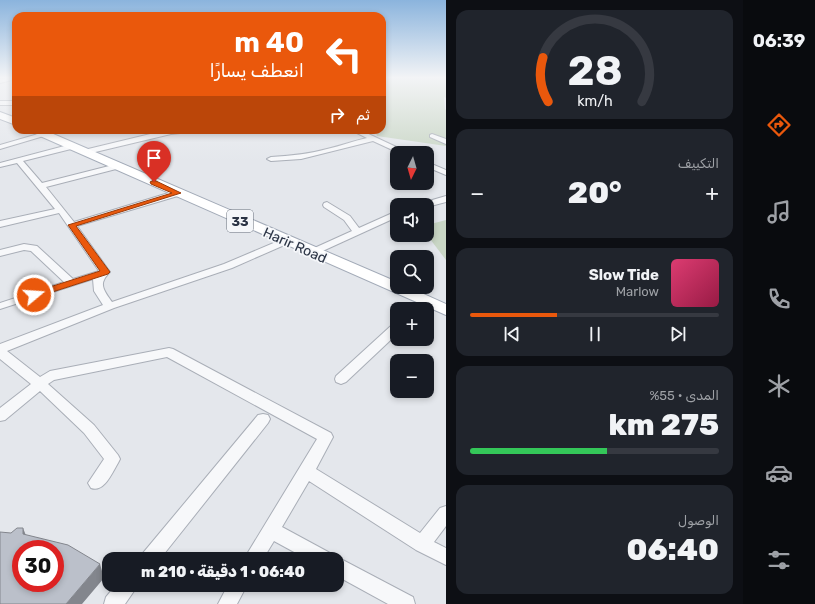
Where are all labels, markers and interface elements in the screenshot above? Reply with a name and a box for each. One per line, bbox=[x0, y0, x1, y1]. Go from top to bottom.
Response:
text: 40 m bbox=[234, 26, 304, 59]
icon: left bbox=[318, 28, 370, 80]
text: 06:39 bbox=[753, 30, 805, 52]
text: 28 bbox=[567, 46, 622, 95]
text: انعطف يسارًا bbox=[210, 60, 304, 82]
text: km/h bbox=[577, 93, 612, 110]
icon: right bbox=[326, 104, 348, 126]
text: ثم bbox=[356, 106, 370, 124]
icon: directions bbox=[765, 111, 793, 139]
pin bbox=[137, 141, 171, 182]
north arrow bbox=[390, 146, 434, 190]
map controls bbox=[390, 146, 434, 398]
icon: arrive bbox=[143, 147, 165, 169]
text: التكييف bbox=[678, 156, 719, 171]
text: 20° bbox=[568, 175, 622, 211]
text: − bbox=[470, 180, 484, 207]
text: + bbox=[705, 180, 719, 207]
button: sound bbox=[390, 198, 434, 242]
icon: music bbox=[765, 198, 793, 226]
road number: 33 bbox=[227, 210, 253, 232]
street label: Harir Road bbox=[260, 224, 329, 267]
button: search bbox=[390, 250, 434, 294]
text: Slow Tide bbox=[589, 266, 659, 284]
position arrow bbox=[13, 274, 55, 316]
text: Marlow bbox=[616, 284, 659, 299]
icon: phone bbox=[765, 285, 793, 313]
button: + bbox=[390, 302, 434, 346]
icon: previous bbox=[501, 323, 523, 345]
icon: pause bbox=[584, 323, 606, 345]
icon: next bbox=[667, 323, 689, 345]
button: − bbox=[390, 354, 434, 398]
icon: climate bbox=[765, 372, 793, 400]
text: المدى · 55% bbox=[649, 388, 719, 403]
text: 275 km bbox=[608, 407, 719, 443]
icon: car bbox=[765, 459, 793, 487]
text: الوصول bbox=[678, 513, 719, 528]
text: 06:40 bbox=[626, 532, 719, 568]
speed limit sign: 30 bbox=[12, 540, 64, 592]
icon: filters bbox=[765, 546, 793, 574]
text: 06:40 · 1 دقيقة · 210 m bbox=[141, 563, 305, 581]

